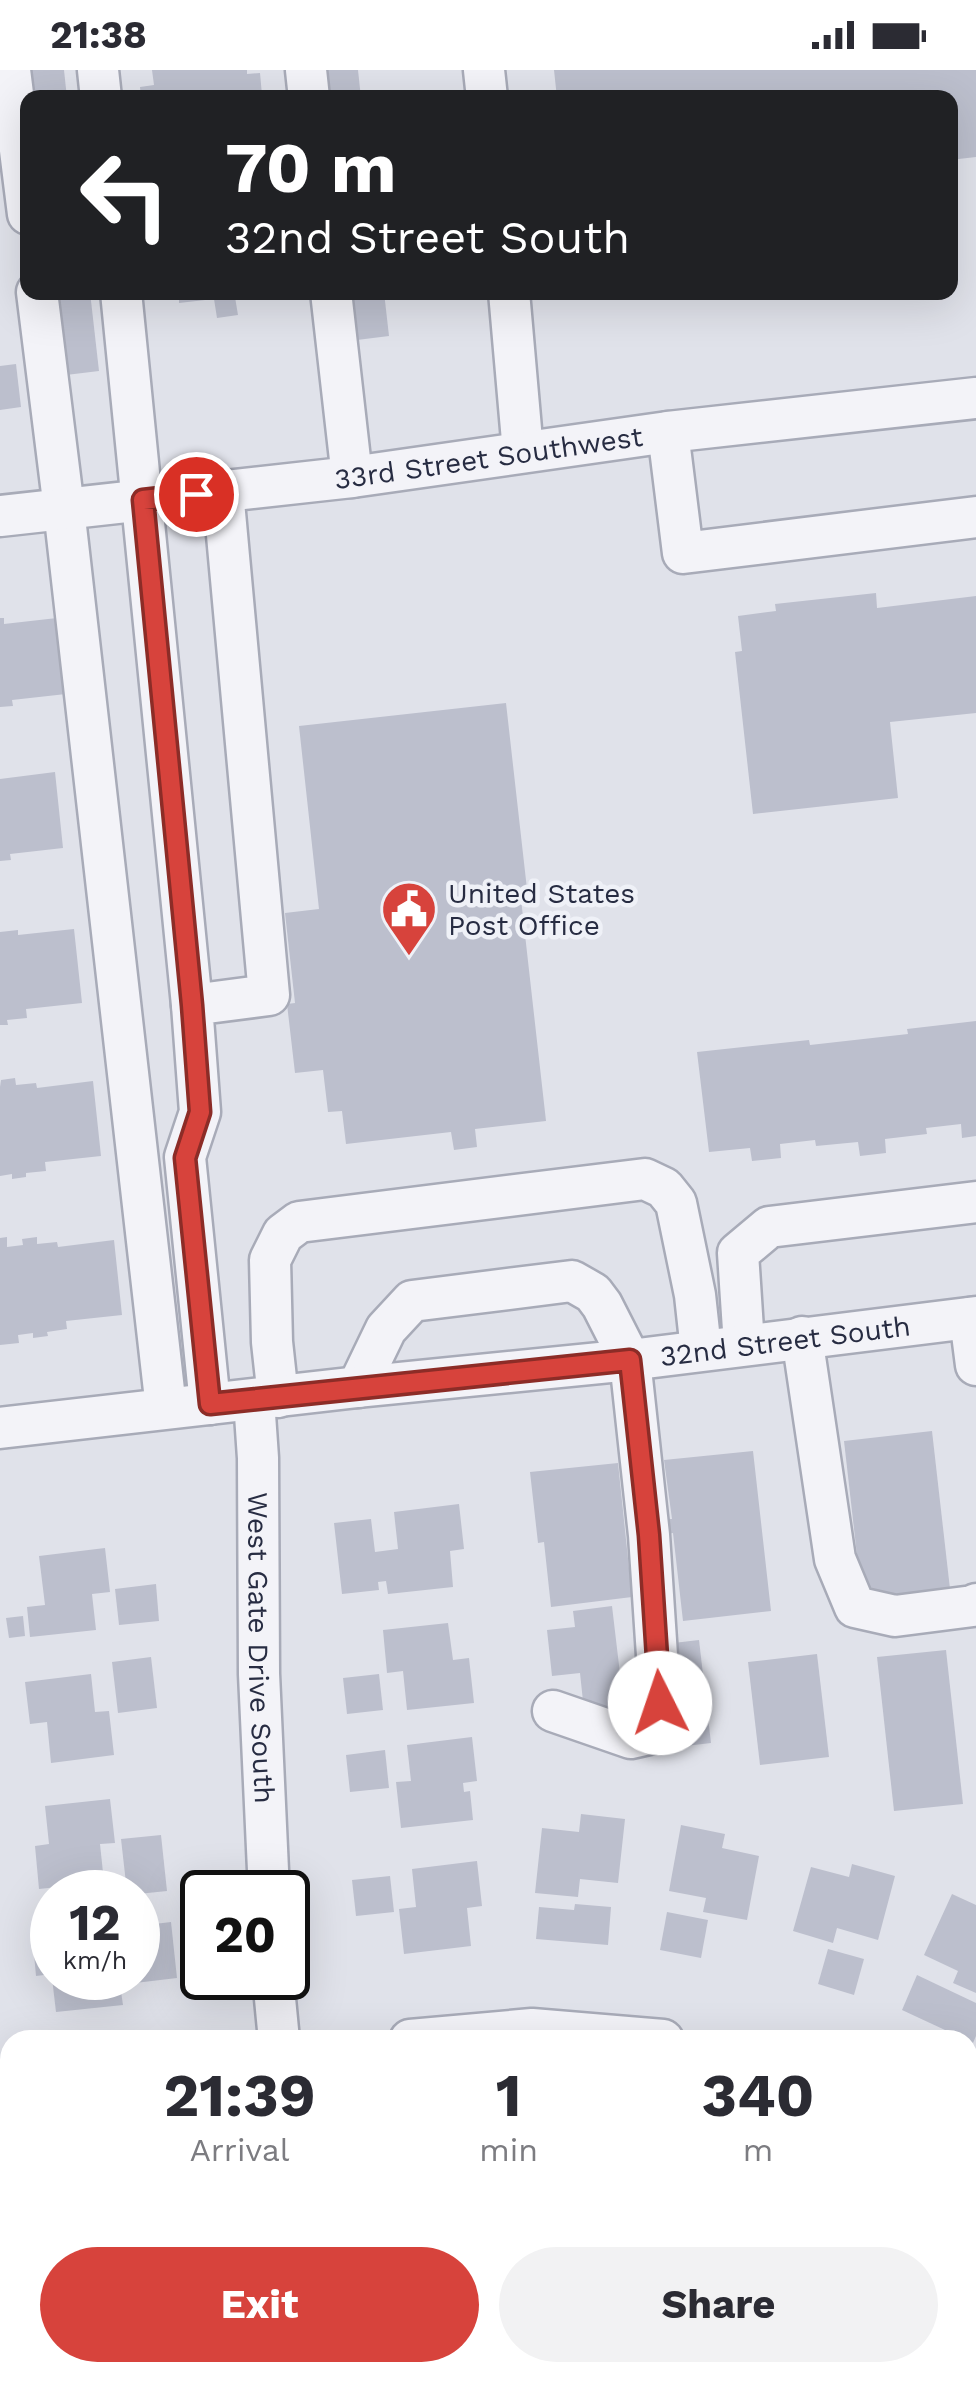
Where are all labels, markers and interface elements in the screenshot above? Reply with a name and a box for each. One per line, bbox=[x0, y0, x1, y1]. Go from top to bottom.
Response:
text: 21:38 bbox=[50, 13, 147, 57]
text: 70 m bbox=[225, 127, 397, 209]
icon: left bbox=[60, 130, 190, 260]
text: 32nd Street South bbox=[225, 211, 630, 264]
street label: 33rd Street Southwest bbox=[333, 420, 645, 496]
pin bbox=[154, 452, 239, 537]
icon: arrive bbox=[169, 467, 224, 522]
place label: United States Post Office bbox=[448, 877, 635, 942]
public building icon: United States Post Office bbox=[379, 879, 439, 958]
street label: 32nd Street South bbox=[658, 1309, 912, 1373]
street label: West Gate Drive South bbox=[241, 1492, 281, 1804]
position arrow bbox=[608, 1651, 712, 1755]
speed limit sign: 20 bbox=[180, 1870, 310, 2000]
text: 12 bbox=[69, 1893, 121, 1952]
text: km/h bbox=[63, 1946, 127, 1975]
text: 21:39 bbox=[163, 2060, 316, 2131]
text: 1 bbox=[496, 2060, 522, 2131]
text: 340 bbox=[702, 2060, 815, 2131]
text: Arrival bbox=[190, 2131, 290, 2169]
text: min bbox=[479, 2131, 538, 2169]
text: m bbox=[743, 2131, 773, 2169]
button: Exit bbox=[40, 2247, 479, 2362]
button: Share bbox=[499, 2247, 938, 2362]

